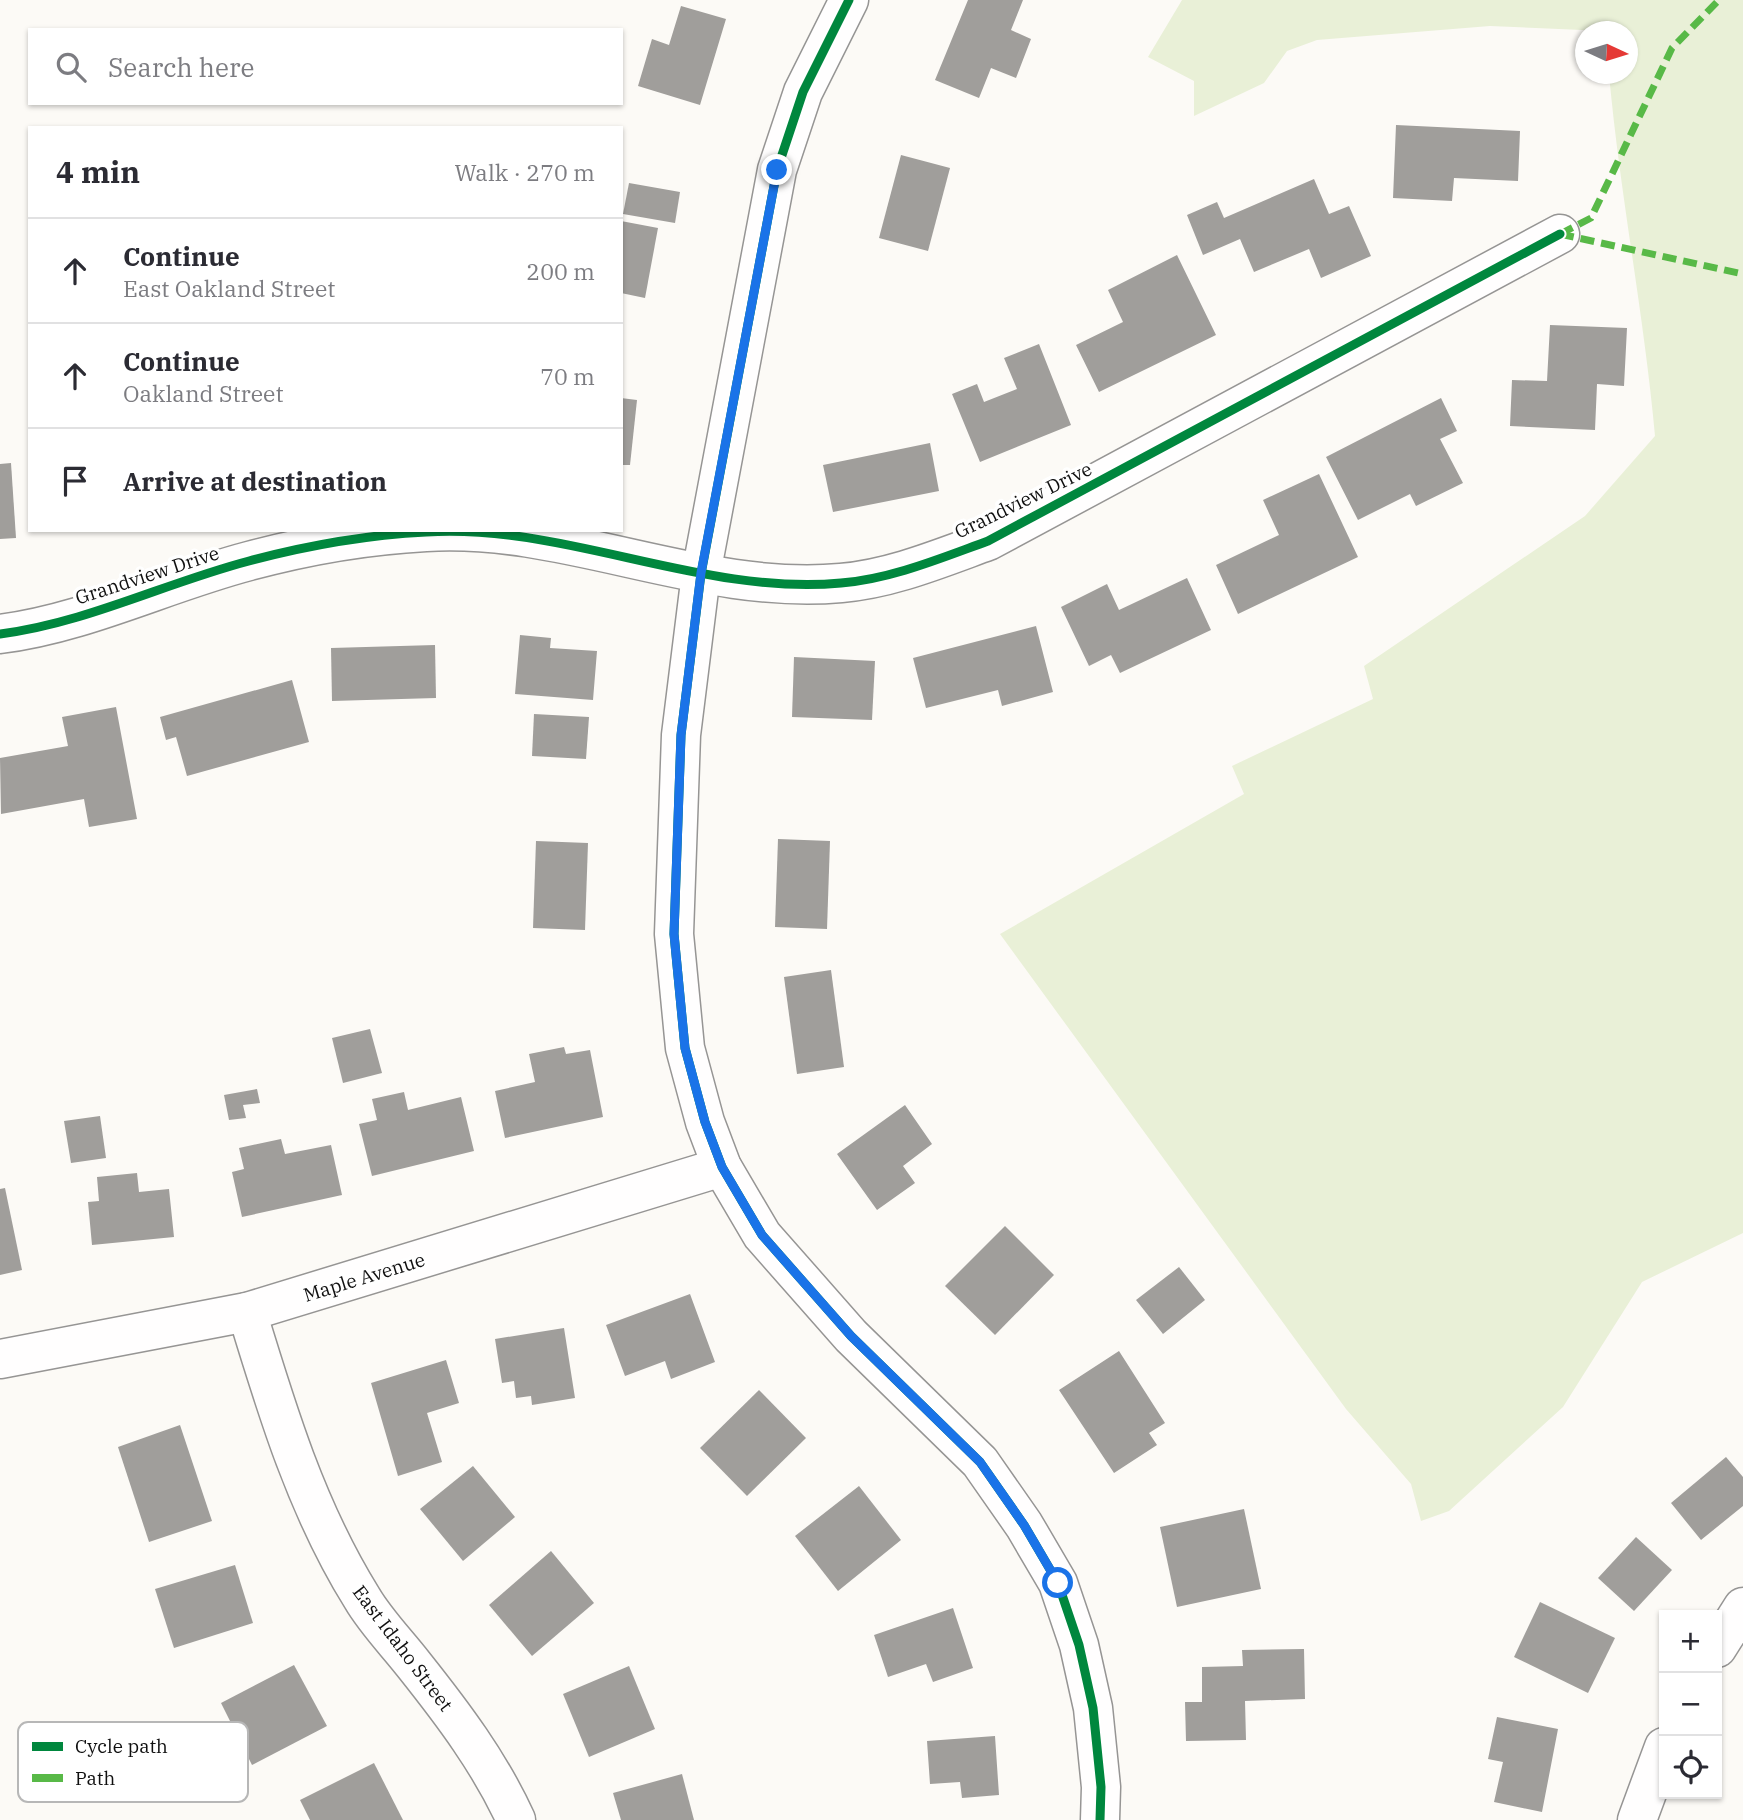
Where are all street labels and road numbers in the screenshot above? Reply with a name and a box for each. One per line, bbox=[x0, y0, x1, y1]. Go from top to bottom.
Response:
street label: Grandview Drive bbox=[950, 456, 1096, 544]
street label: Grandview Drive bbox=[72, 540, 222, 610]
street label: Maple Avenue bbox=[300, 1247, 428, 1307]
street label: East Idaho Street bbox=[348, 1580, 458, 1716]

